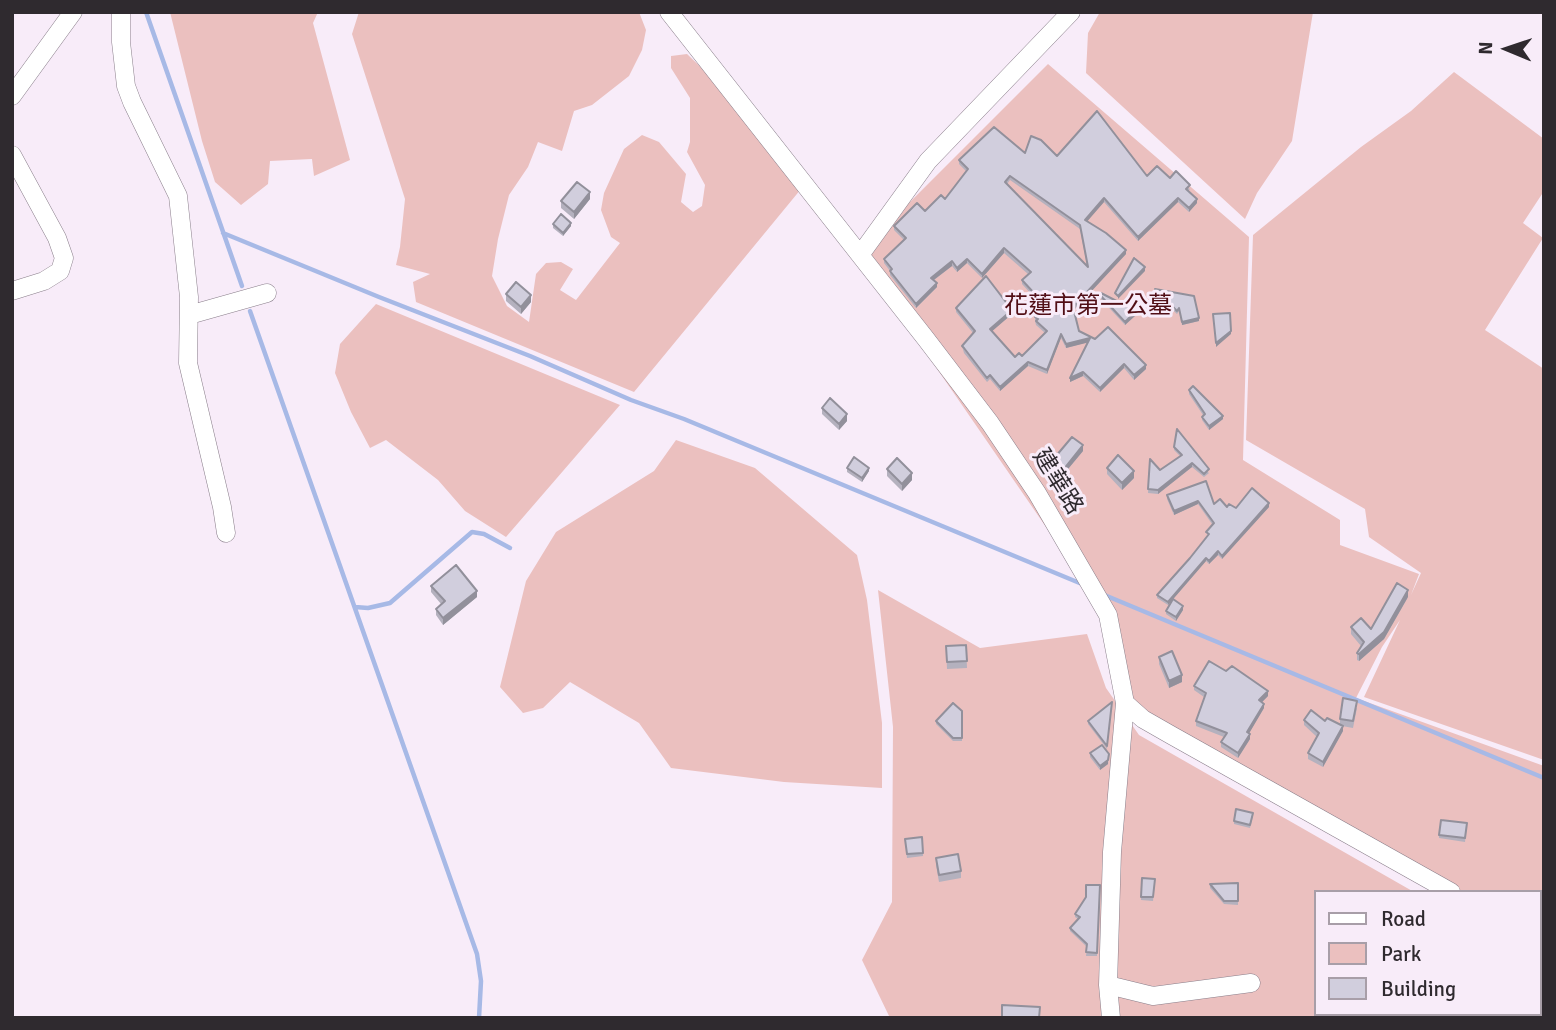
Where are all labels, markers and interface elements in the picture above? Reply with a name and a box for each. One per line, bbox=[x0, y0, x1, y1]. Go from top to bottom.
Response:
north arrow bbox=[1472, 14, 1542, 84]
text: N bbox=[1474, 41, 1498, 55]
park label: 花蓮市第一公墓 bbox=[1004, 293, 1172, 321]
street label: 建華路 bbox=[1026, 444, 1088, 520]
legend bbox=[1314, 890, 1542, 1016]
text: Road bbox=[1381, 906, 1426, 932]
text: Park bbox=[1381, 941, 1421, 967]
text: Building bbox=[1381, 976, 1456, 1002]

